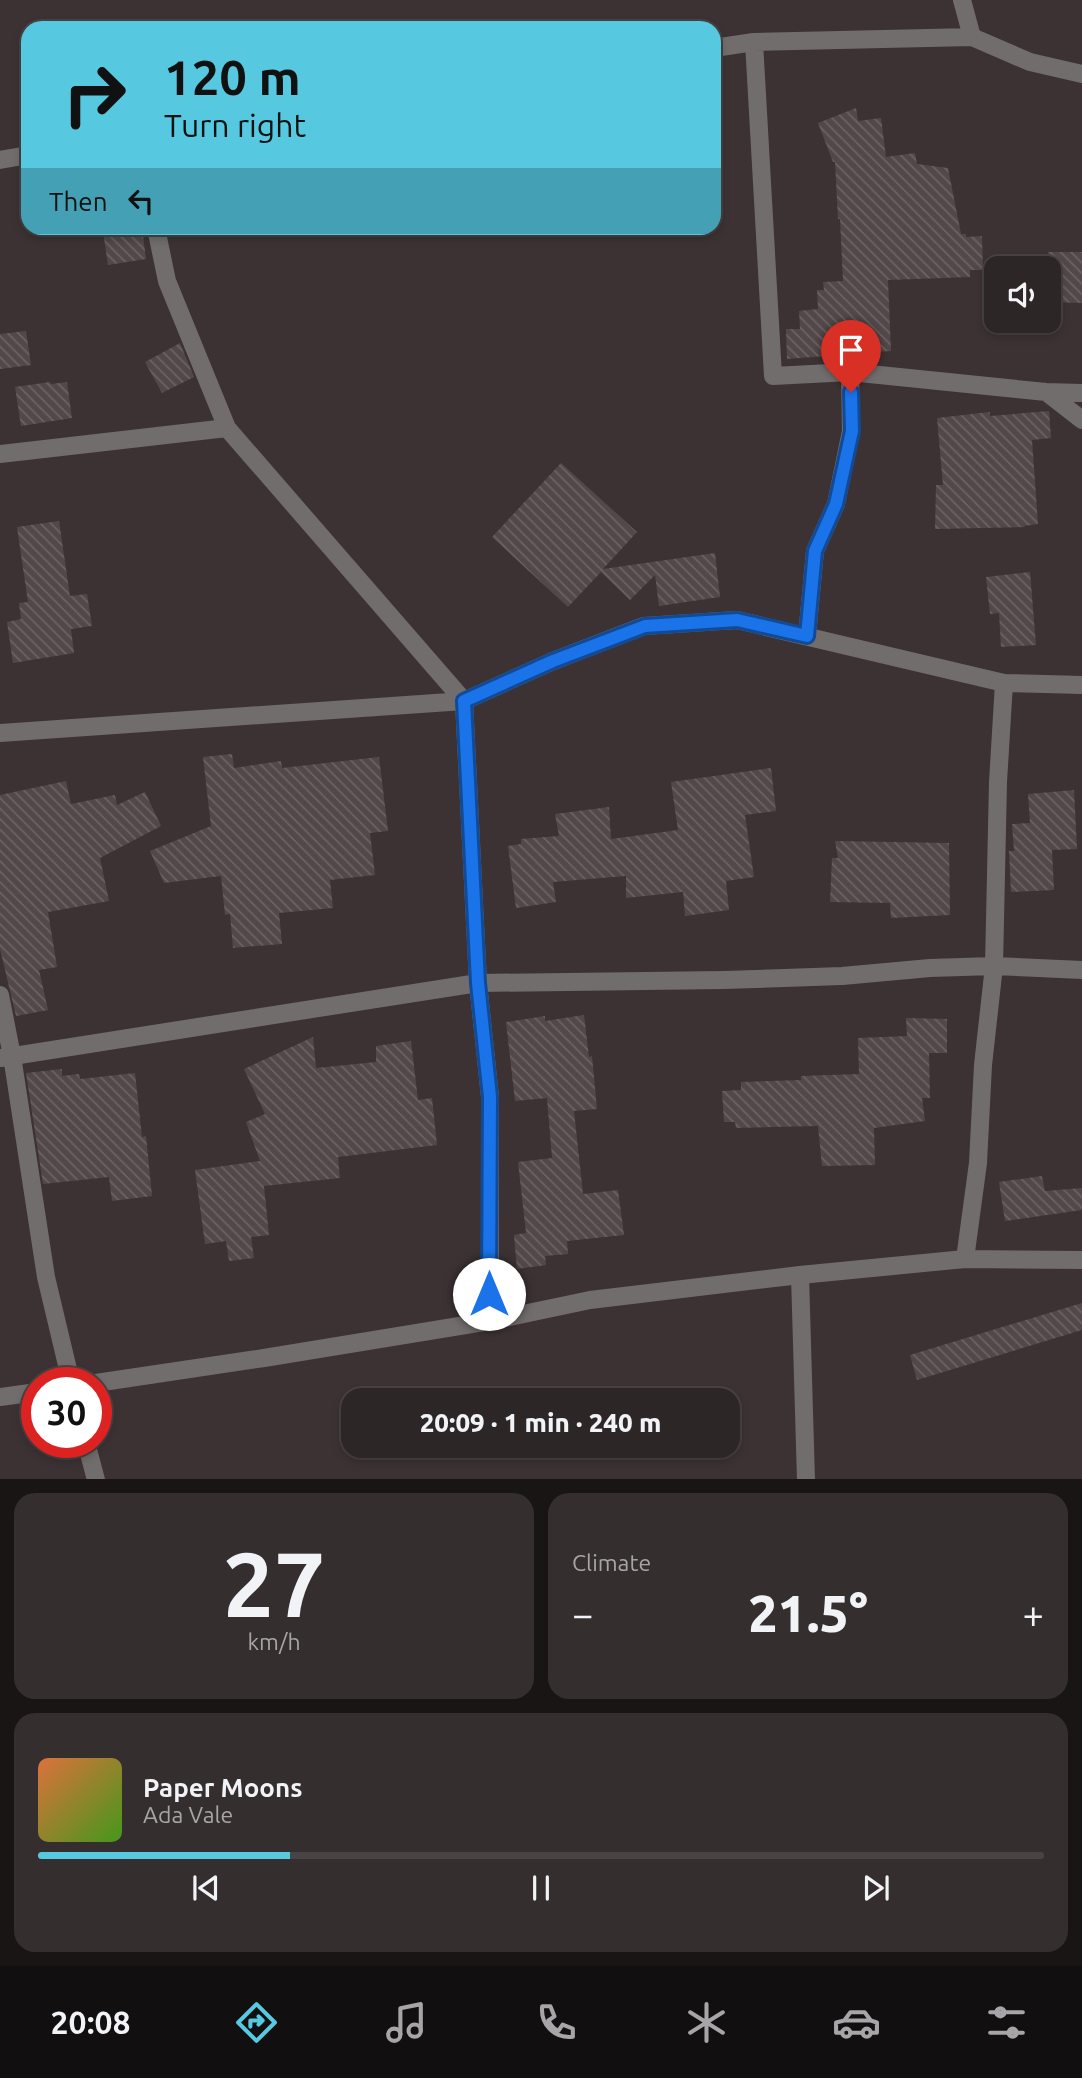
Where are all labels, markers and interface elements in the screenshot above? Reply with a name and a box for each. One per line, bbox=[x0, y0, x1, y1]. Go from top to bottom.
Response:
icon: right bbox=[49, 49, 140, 140]
text: 120 m bbox=[164, 49, 301, 104]
text: Turn right bbox=[164, 107, 306, 143]
icon: left bbox=[122, 182, 160, 220]
text: Then bbox=[49, 187, 108, 216]
map controls bbox=[984, 256, 1061, 333]
button: sound bbox=[984, 256, 1061, 333]
pin bbox=[821, 320, 881, 392]
icon: arrive bbox=[832, 331, 870, 369]
position arrow bbox=[452, 1257, 526, 1331]
speed limit sign: 30 bbox=[21, 1367, 112, 1458]
text: 20:09 · 1 min · 240 m bbox=[420, 1408, 661, 1437]
text: 27 bbox=[223, 1532, 325, 1634]
text: Climate bbox=[572, 1550, 651, 1575]
text: 21.5° bbox=[748, 1584, 868, 1642]
text: − bbox=[572, 1593, 593, 1635]
text: + bbox=[1023, 1593, 1044, 1635]
text: km/h bbox=[247, 1629, 301, 1654]
text: Paper Moons bbox=[143, 1773, 302, 1802]
text: Ada Vale bbox=[143, 1802, 233, 1827]
icon: previous bbox=[187, 1869, 225, 1907]
icon: pause bbox=[522, 1869, 560, 1907]
icon: next bbox=[857, 1869, 895, 1907]
icon: directions bbox=[232, 1998, 281, 2047]
icon: music bbox=[382, 1998, 431, 2047]
icon: phone bbox=[532, 1998, 581, 2047]
icon: climate bbox=[682, 1998, 731, 2047]
icon: car bbox=[832, 1998, 881, 2047]
icon: filters bbox=[982, 1998, 1031, 2047]
text: 20:08 bbox=[51, 2004, 131, 2040]

